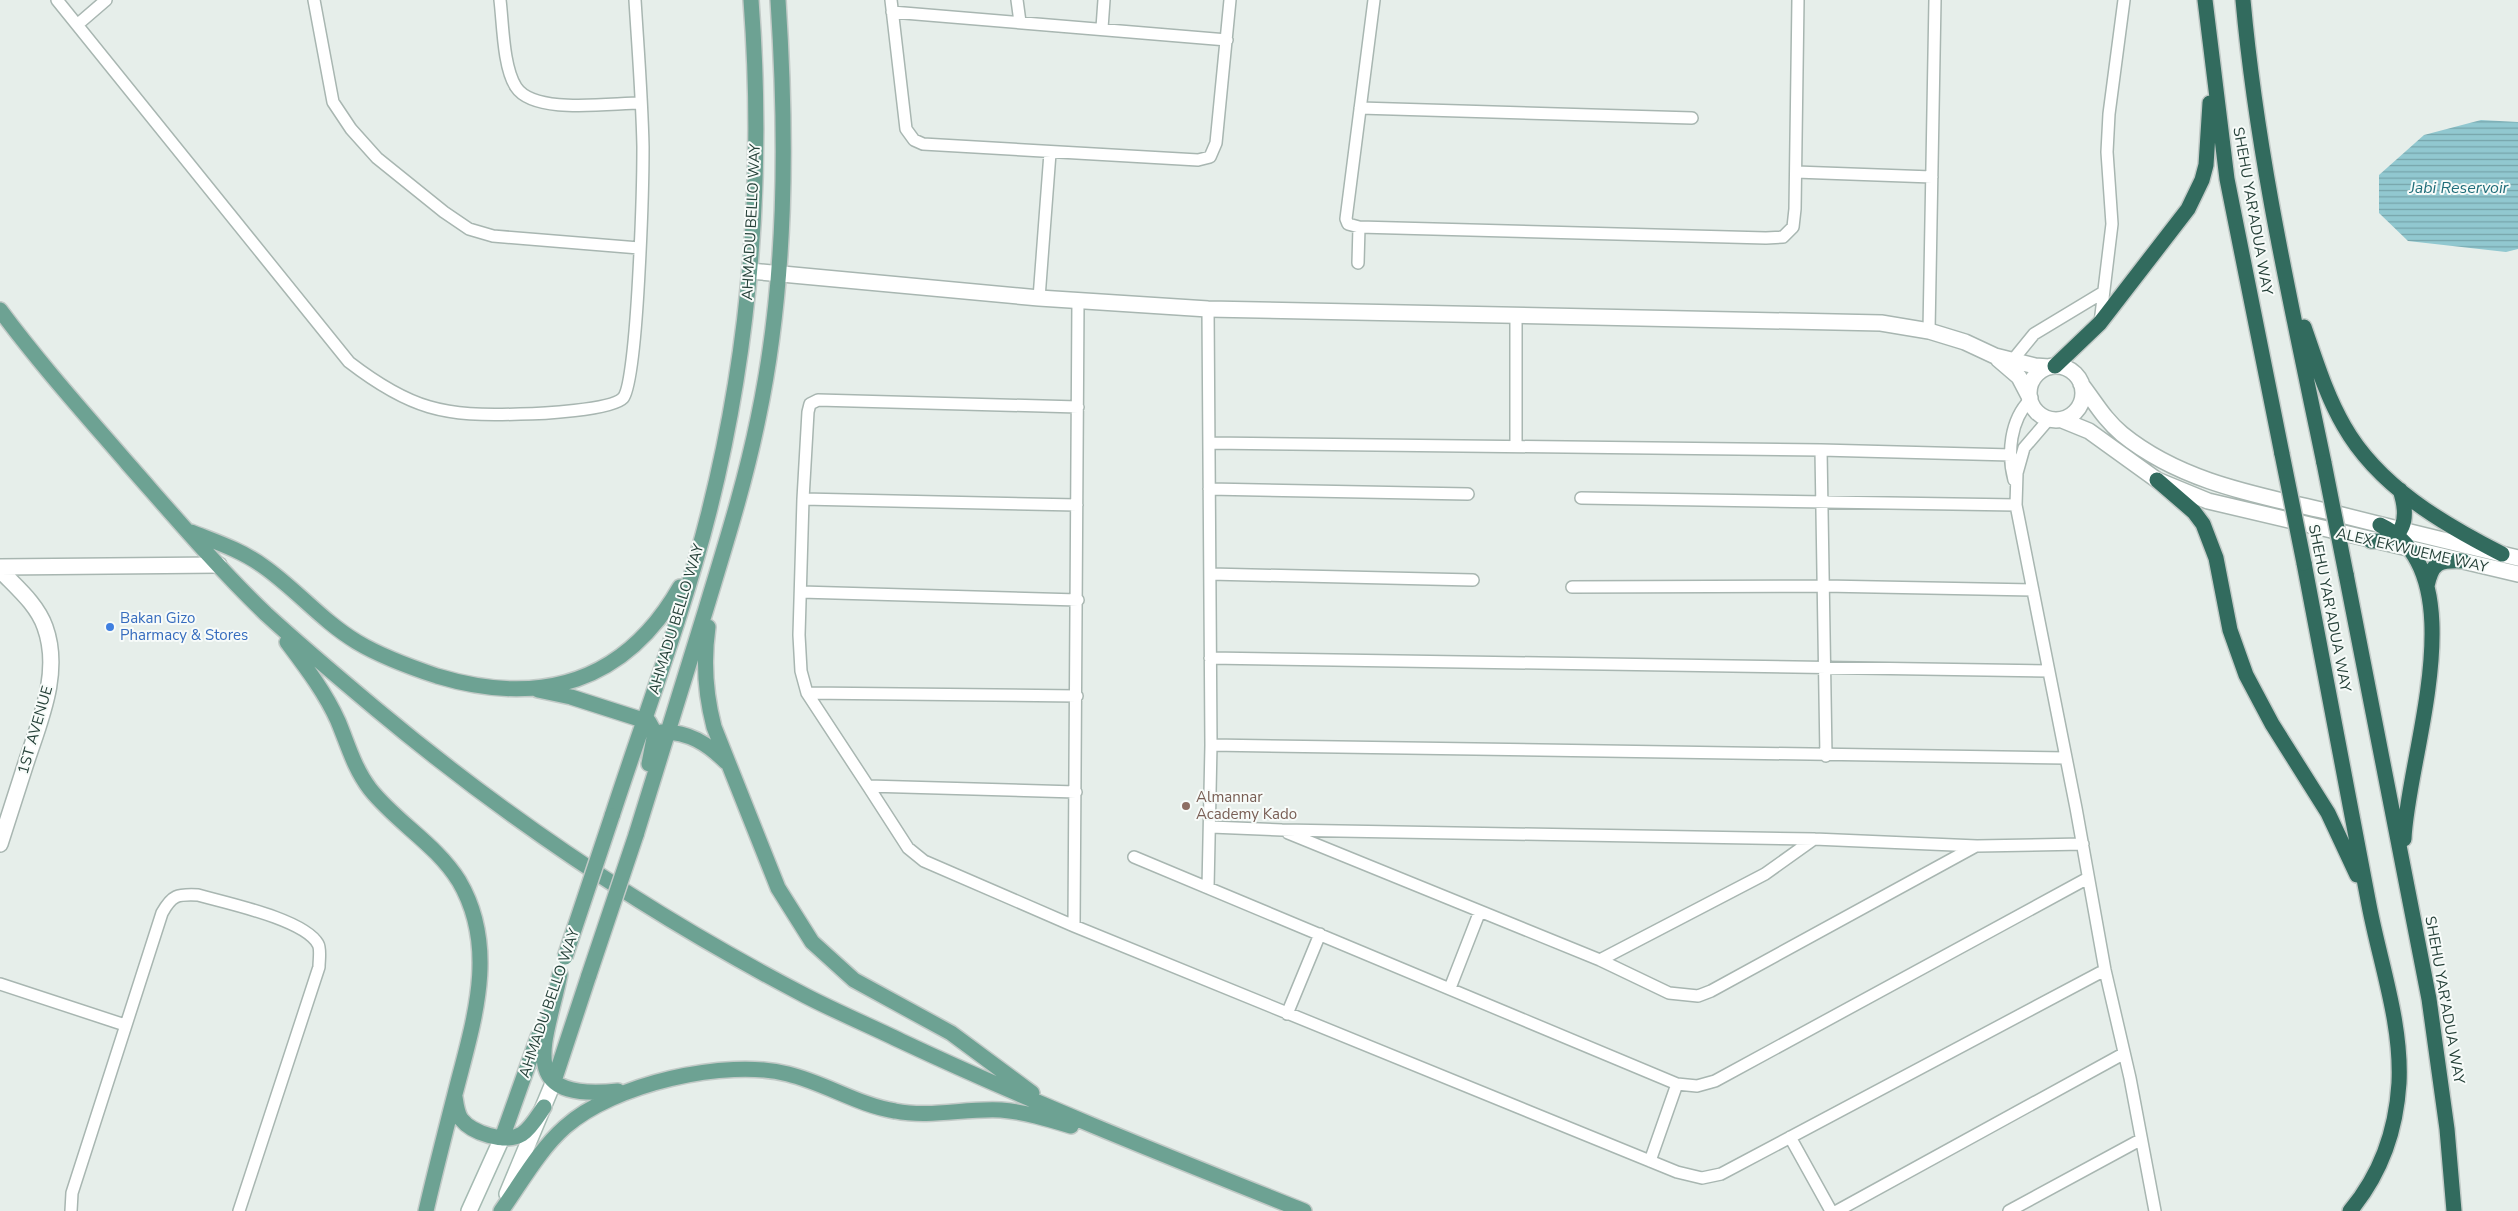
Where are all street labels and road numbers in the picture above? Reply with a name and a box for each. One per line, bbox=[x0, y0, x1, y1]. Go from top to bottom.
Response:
street label: SHEHU YAR'ADUA WAY bbox=[2228, 125, 2278, 298]
street label: AHMADU BELLO WAY bbox=[737, 142, 765, 301]
street label: SHEHU YAR'ADUA WAY bbox=[2304, 523, 2356, 694]
street label: ALEX EKWUEME WAY bbox=[2334, 523, 2491, 577]
street label: AHMADU BELLO WAY bbox=[644, 540, 709, 697]
street label: 1ST AVENUE bbox=[13, 684, 57, 776]
street label: SHEHU YAR'ADUA WAY bbox=[2420, 914, 2470, 1087]
street label: AHMADU BELLO WAY bbox=[514, 925, 584, 1080]

